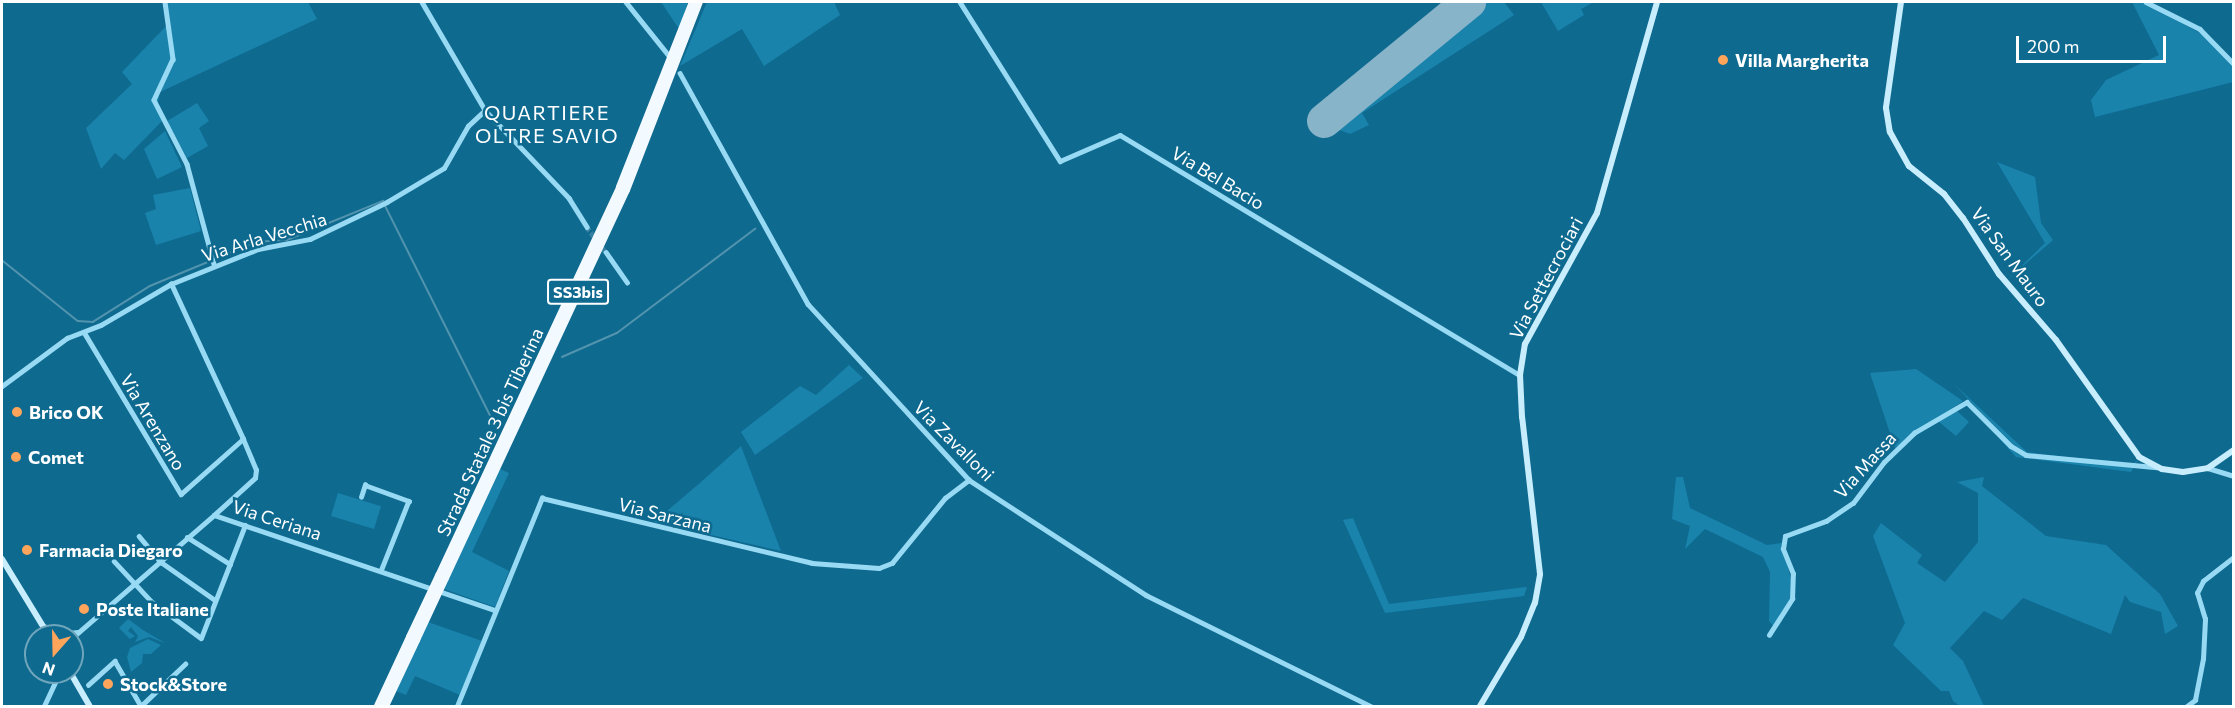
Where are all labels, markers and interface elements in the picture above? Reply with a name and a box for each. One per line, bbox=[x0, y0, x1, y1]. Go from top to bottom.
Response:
scale bar bbox=[2019, 24, 2169, 62]
text: 200 m bbox=[2027, 35, 2080, 57]
place label: Villa Margherita bbox=[1735, 49, 1869, 71]
marker: Villa Margherita bbox=[1716, 53, 1730, 67]
district label: QUARTIERE OLTRE SAVIO bbox=[475, 100, 619, 147]
street label: Via Bel Bacio bbox=[1168, 142, 1268, 214]
street label: Via San Mauro bbox=[1967, 203, 2053, 311]
street label: Via Arla Vecchia bbox=[199, 208, 329, 266]
street label: Via Settecrociari bbox=[1505, 213, 1587, 343]
road number: SS3bis bbox=[546, 279, 610, 305]
street label: Strada Statale 3 bis Tiberina bbox=[432, 324, 548, 540]
street label: Via Arenzano bbox=[116, 370, 190, 474]
street label: Via Zavalloni bbox=[909, 396, 999, 486]
place label: Brico OK bbox=[29, 401, 103, 423]
marker: Brico OK bbox=[10, 405, 24, 419]
street label: Via Massa bbox=[1830, 427, 1900, 503]
place label: Comet bbox=[28, 446, 84, 468]
marker: Comet bbox=[9, 450, 23, 464]
street label: Via Sarzana bbox=[616, 493, 714, 537]
street label: Via Ceriana bbox=[230, 495, 324, 545]
place label: Farmacia Diegaro bbox=[39, 539, 183, 561]
marker: Farmacia Diegaro bbox=[20, 543, 34, 557]
place label: Poste Italiane bbox=[96, 598, 209, 620]
marker: Poste Italiane bbox=[77, 602, 91, 616]
north arrow bbox=[24, 624, 84, 684]
text: N bbox=[39, 659, 57, 680]
place label: Stock&Store bbox=[120, 673, 227, 695]
marker: Stock&Store bbox=[101, 677, 115, 691]

